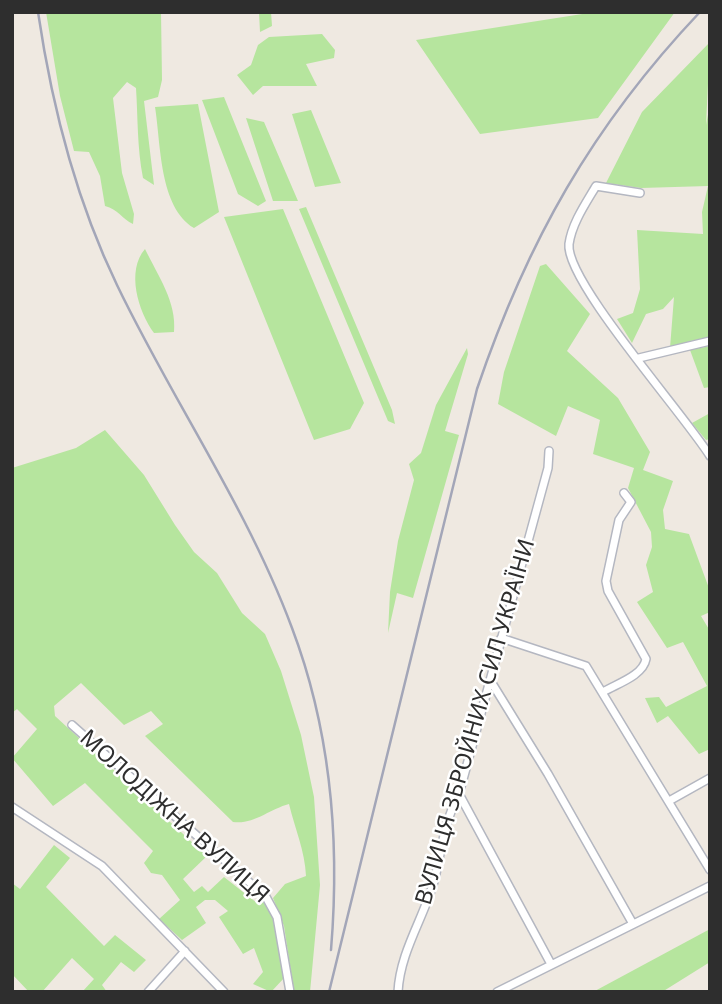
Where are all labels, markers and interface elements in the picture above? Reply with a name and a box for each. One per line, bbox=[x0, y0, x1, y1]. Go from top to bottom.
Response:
street label: ВУЛИЦЯ ЗБРОЙНИХ СИЛ УКРАЇНИ bbox=[410, 536, 542, 908]
street label: МОЛОДІЖНА ВУЛИЦЯ bbox=[74, 725, 274, 909]

